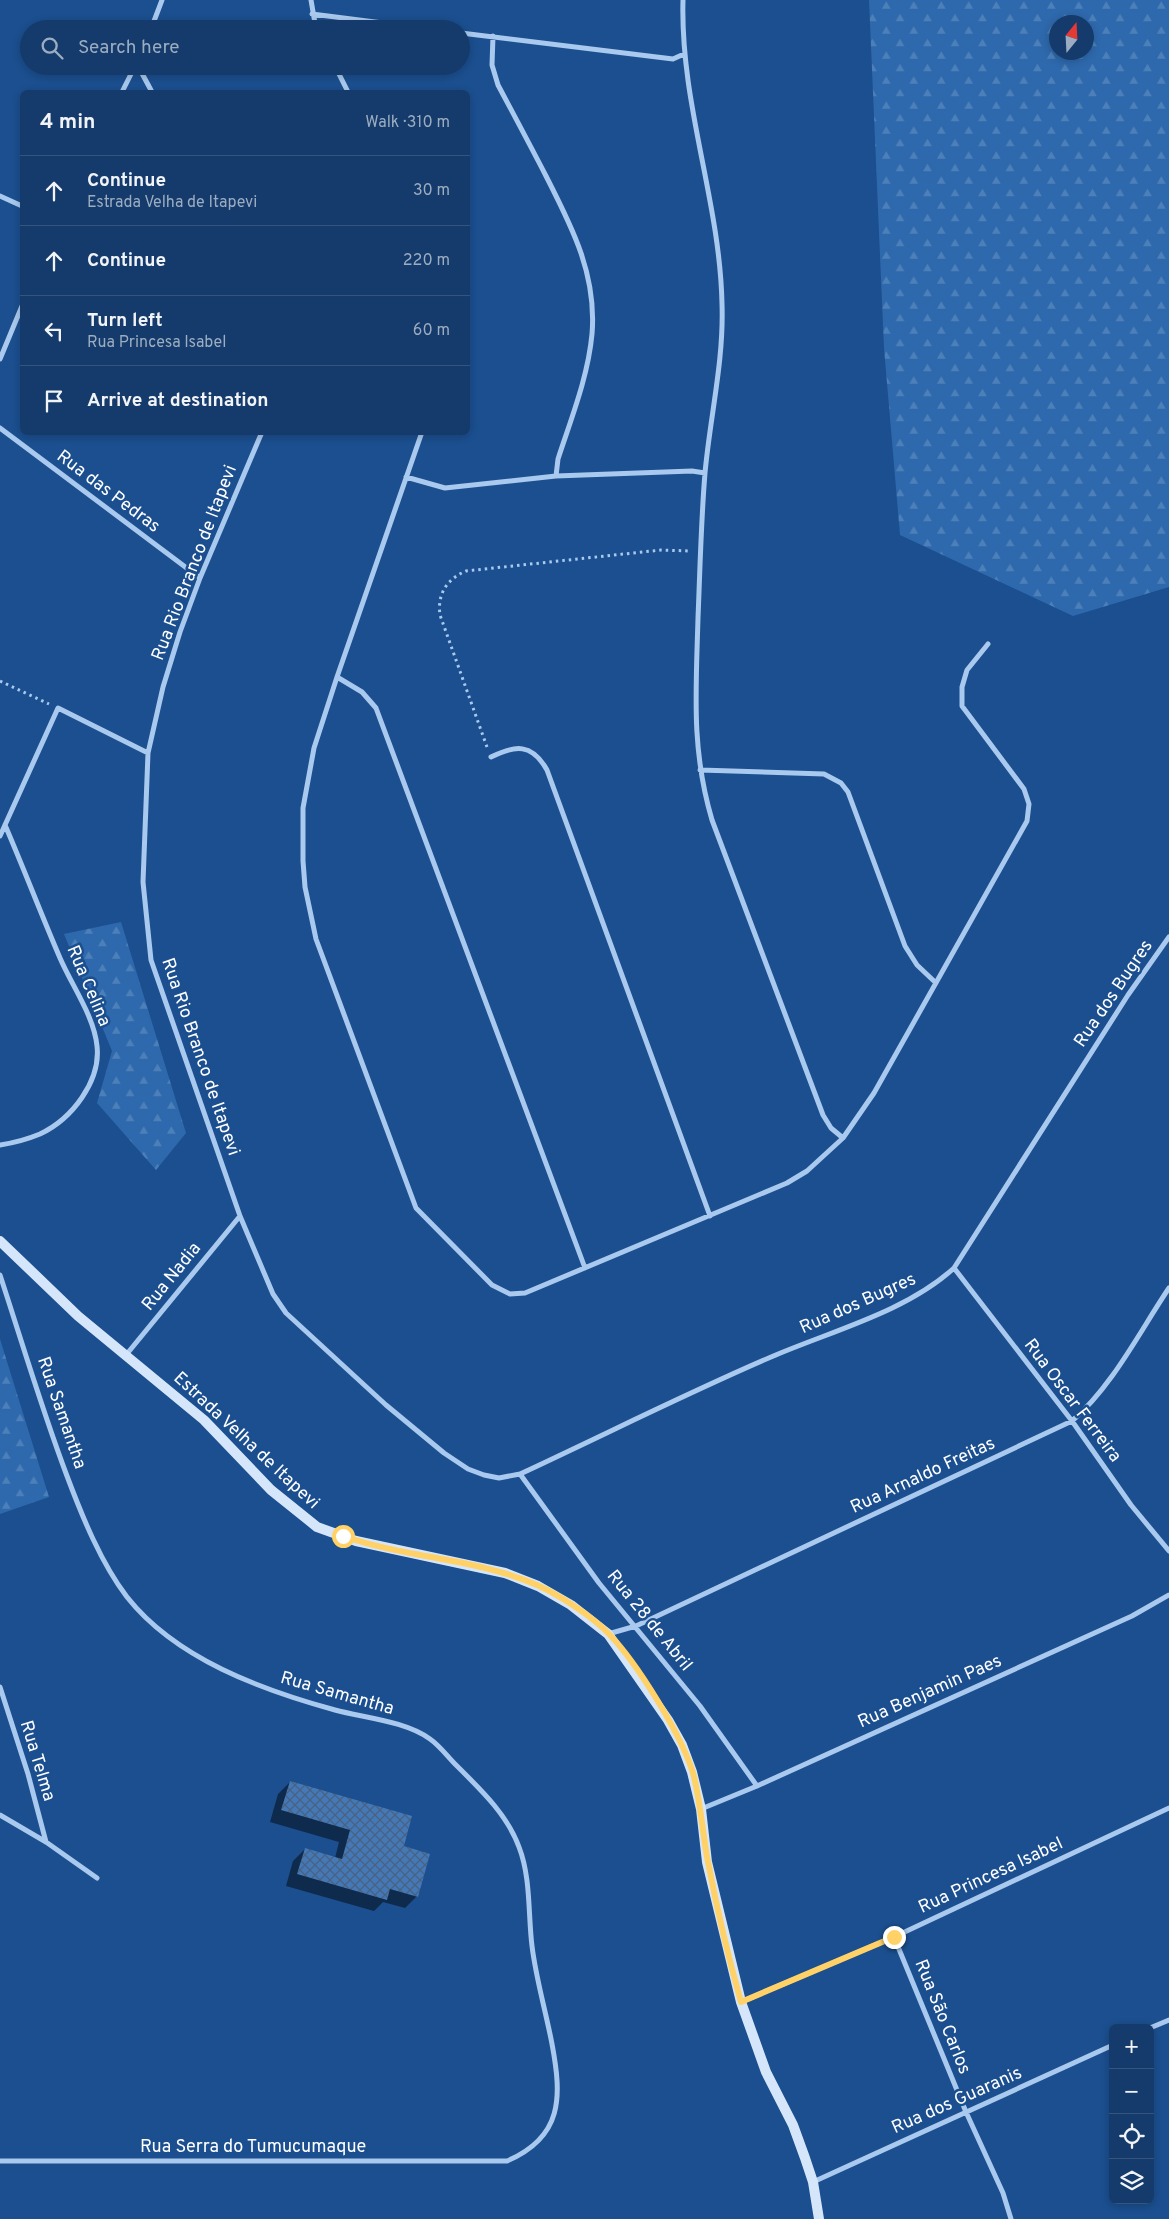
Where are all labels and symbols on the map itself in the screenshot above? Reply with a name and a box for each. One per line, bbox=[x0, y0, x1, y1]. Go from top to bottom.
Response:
north arrow bbox=[1049, 15, 1094, 60]
street label: Rua das Pedras bbox=[52, 446, 164, 538]
street label: Rua Rio Branco de Itapevi bbox=[147, 462, 243, 664]
street label: Rua dos Bugres bbox=[1070, 936, 1158, 1052]
street label: Rua Celina bbox=[61, 942, 115, 1030]
street label: Rua Rio Branco de Itapevi bbox=[155, 955, 245, 1159]
street label: Rua Nadia bbox=[137, 1238, 207, 1316]
street label: Rua dos Bugres bbox=[796, 1268, 920, 1340]
street label: Rua Oscar Ferreira bbox=[1018, 1335, 1126, 1467]
street label: Rua Samantha bbox=[31, 1354, 91, 1472]
street label: Estrada Velha de Itapevi bbox=[168, 1367, 324, 1515]
street label: Rua Arnaldo Freitas bbox=[847, 1432, 999, 1520]
route start bbox=[332, 1525, 355, 1548]
street label: Rua 28 de Abril bbox=[601, 1566, 697, 1676]
street label: Rua Benjamin Paes bbox=[854, 1650, 1006, 1734]
street label: Rua Samantha bbox=[278, 1667, 396, 1721]
street label: Rua Telma bbox=[14, 1718, 60, 1804]
street label: Rua Princesa Isabel bbox=[915, 1832, 1067, 1920]
route end bbox=[883, 1926, 906, 1949]
street label: Rua São Carlos bbox=[909, 1956, 975, 2078]
street label: Rua dos Guaranis bbox=[888, 2062, 1026, 2140]
street label: Rua Serra do Tumucumaque bbox=[140, 2136, 366, 2159]

